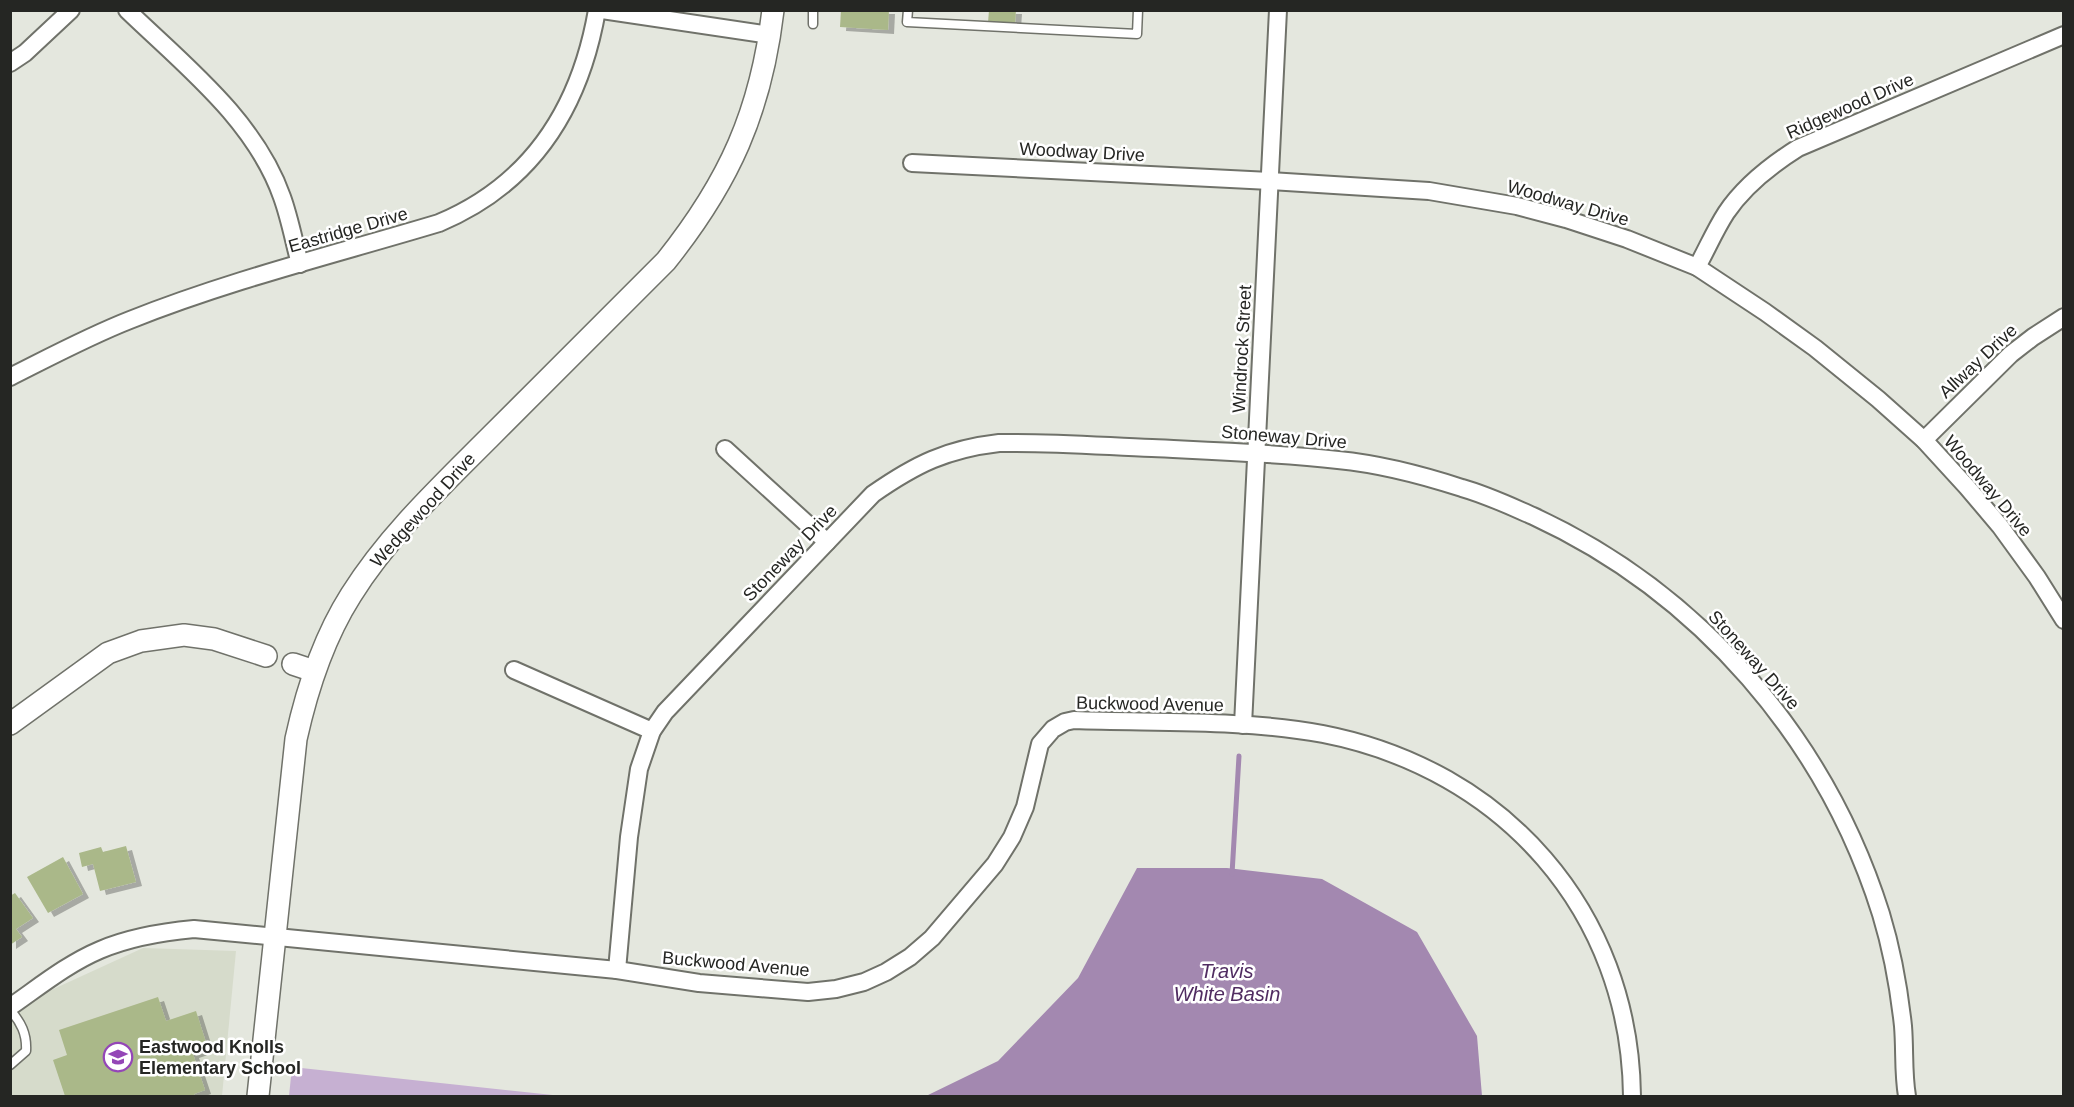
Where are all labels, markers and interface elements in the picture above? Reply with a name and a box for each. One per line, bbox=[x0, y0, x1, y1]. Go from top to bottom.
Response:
street label: Ridgewood Drive bbox=[1783, 69, 1917, 143]
street label: Woodway Drive bbox=[1019, 139, 1145, 165]
street label: Woodway Drive bbox=[1505, 176, 1631, 230]
street label: Eastridge Drive bbox=[286, 203, 410, 257]
street label: Windrock Street bbox=[1229, 285, 1255, 413]
street label: Allway Drive bbox=[1935, 320, 2021, 402]
street label: Stoneway Drive bbox=[1220, 422, 1348, 452]
street label: Woodway Drive bbox=[1940, 431, 2036, 541]
street label: Wedgewood Drive bbox=[366, 449, 480, 571]
street label: Stoneway Drive bbox=[739, 501, 841, 605]
street label: Stoneway Drive bbox=[1704, 606, 1804, 714]
street label: Buckwood Avenue bbox=[1076, 693, 1224, 715]
street label: Buckwood Avenue bbox=[662, 948, 810, 980]
water label: Travis White Basin bbox=[1174, 960, 1280, 1005]
place label: Eastwood Knolls Elementary School bbox=[139, 1037, 301, 1078]
school or university icon: Eastwood Knolls Elementary School bbox=[102, 1041, 134, 1073]

